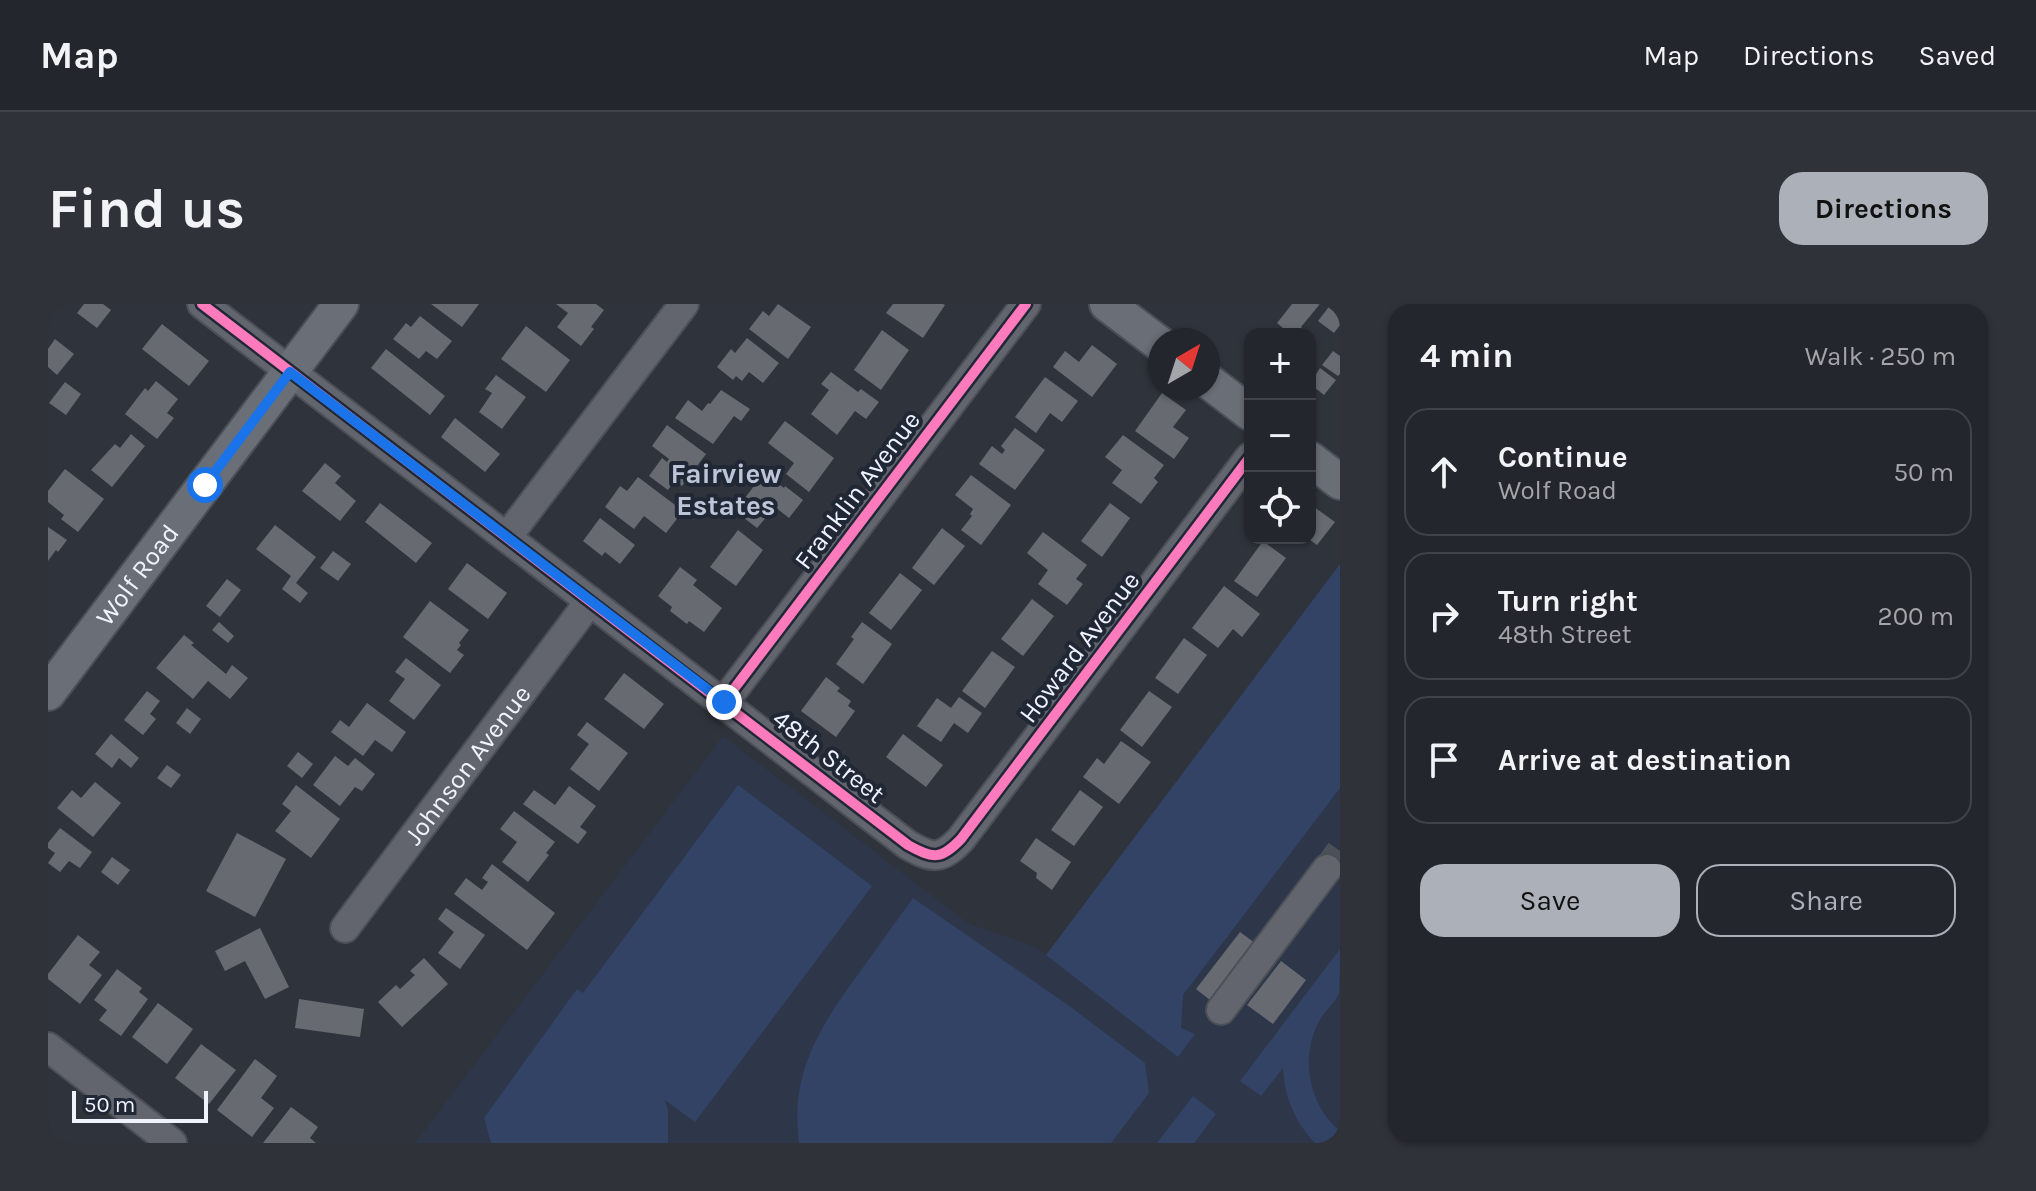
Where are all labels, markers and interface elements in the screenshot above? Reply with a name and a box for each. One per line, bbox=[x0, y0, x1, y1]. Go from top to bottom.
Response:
text: Map bbox=[40, 33, 119, 78]
text: Map bbox=[1644, 39, 1699, 72]
text: Directions bbox=[1743, 39, 1875, 72]
text: Saved bbox=[1919, 39, 1996, 72]
button: Directions bbox=[1779, 172, 1988, 245]
text: Find us bbox=[48, 176, 245, 241]
north arrow bbox=[1148, 328, 1220, 400]
map controls bbox=[1244, 328, 1316, 544]
button: + bbox=[1244, 328, 1316, 400]
text: 4 min bbox=[1420, 336, 1513, 376]
text: Walk · 250 m bbox=[1805, 341, 1956, 372]
button: − bbox=[1244, 400, 1316, 472]
street label: Franklin Avenue bbox=[788, 405, 927, 576]
text: Continue bbox=[1498, 439, 1628, 475]
icon: ahead bbox=[1422, 450, 1466, 494]
district label: Fairview Estates bbox=[671, 457, 781, 522]
text: 50 m bbox=[1893, 457, 1954, 488]
route start bbox=[187, 467, 223, 503]
button: locate bbox=[1244, 472, 1316, 544]
text: Wolf Road bbox=[1498, 475, 1617, 506]
street label: Wolf Road bbox=[89, 518, 186, 632]
street label: Howard Avenue bbox=[1012, 566, 1146, 729]
text: Turn right bbox=[1498, 583, 1638, 619]
icon: right bbox=[1422, 594, 1466, 638]
text: 200 m bbox=[1878, 601, 1954, 632]
text: 48th Street bbox=[1498, 619, 1632, 650]
street label: Johnson Avenue bbox=[398, 679, 538, 851]
route end bbox=[706, 684, 742, 720]
street label: 48th Street bbox=[767, 703, 891, 810]
icon: arrive bbox=[1422, 738, 1466, 782]
text: Arrive at destination bbox=[1498, 742, 1792, 778]
button: Save bbox=[1420, 864, 1680, 937]
button: Share bbox=[1696, 864, 1956, 937]
scale bar bbox=[72, 1087, 208, 1123]
text: 50 m bbox=[84, 1092, 135, 1118]

